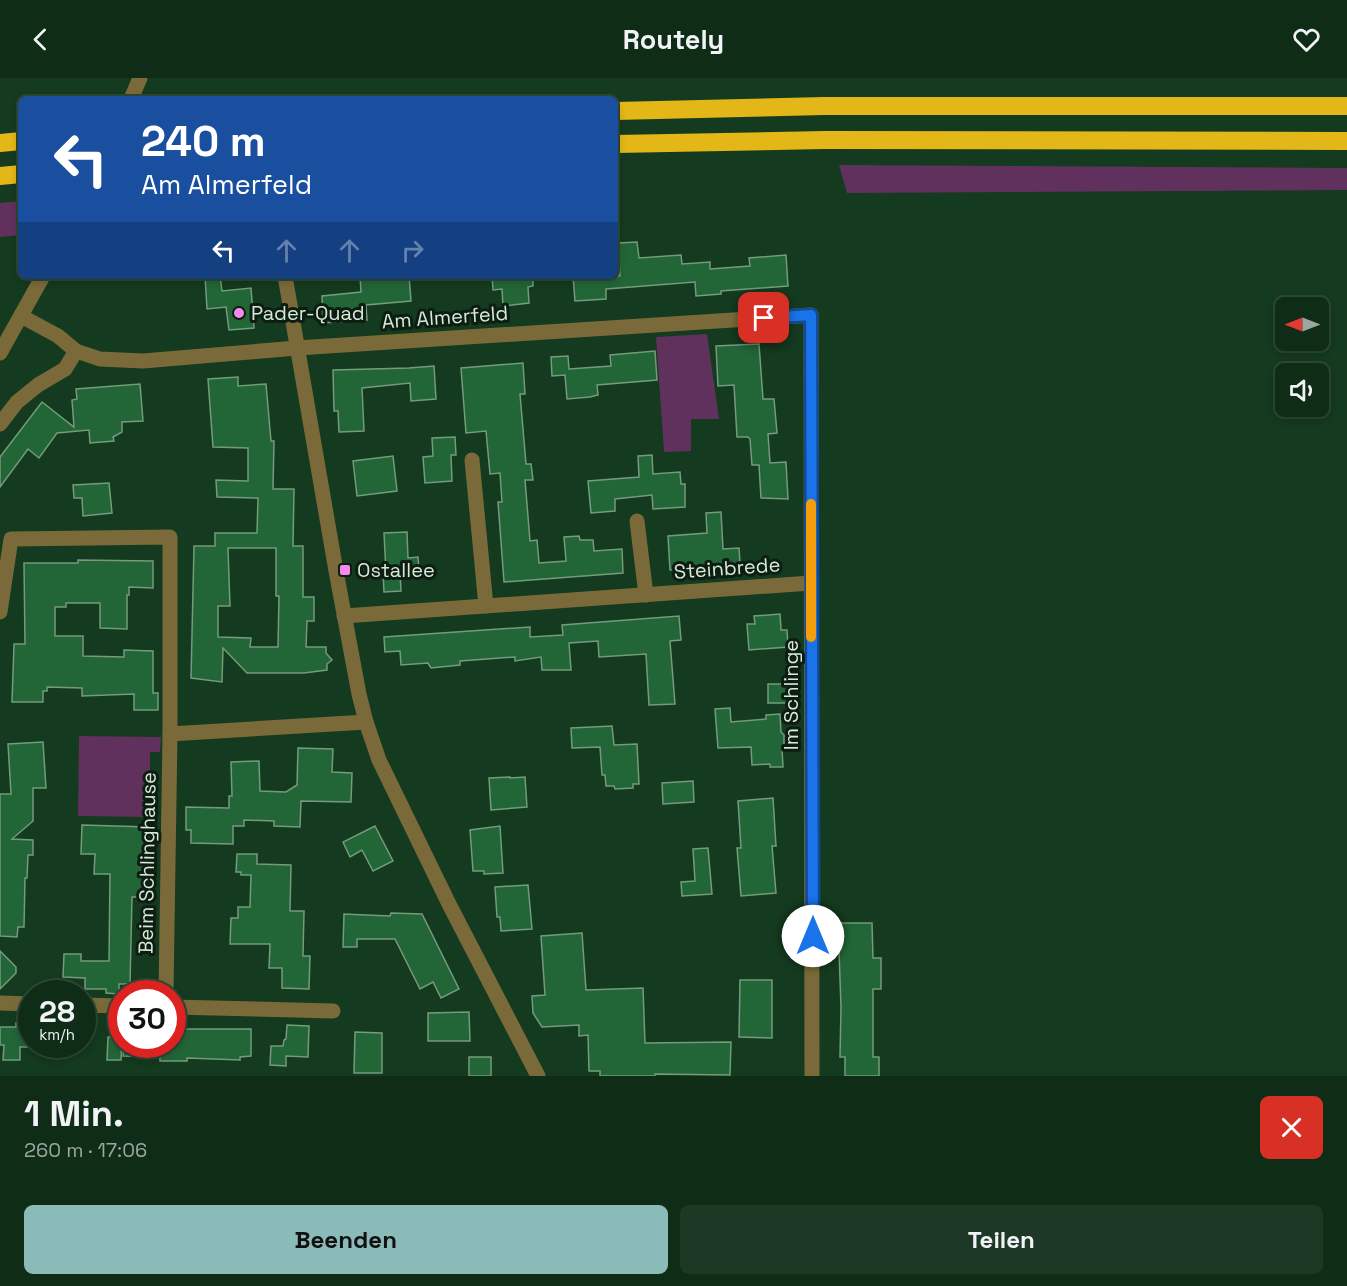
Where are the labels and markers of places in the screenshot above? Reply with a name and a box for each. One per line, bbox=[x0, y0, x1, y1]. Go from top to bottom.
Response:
pin bbox=[738, 292, 789, 343]
place label: Pader-Quad bbox=[251, 300, 365, 326]
marker: Pader-Quad bbox=[232, 306, 246, 320]
place label: Ostallee bbox=[357, 557, 435, 583]
marker: Ostallee bbox=[338, 563, 352, 577]

